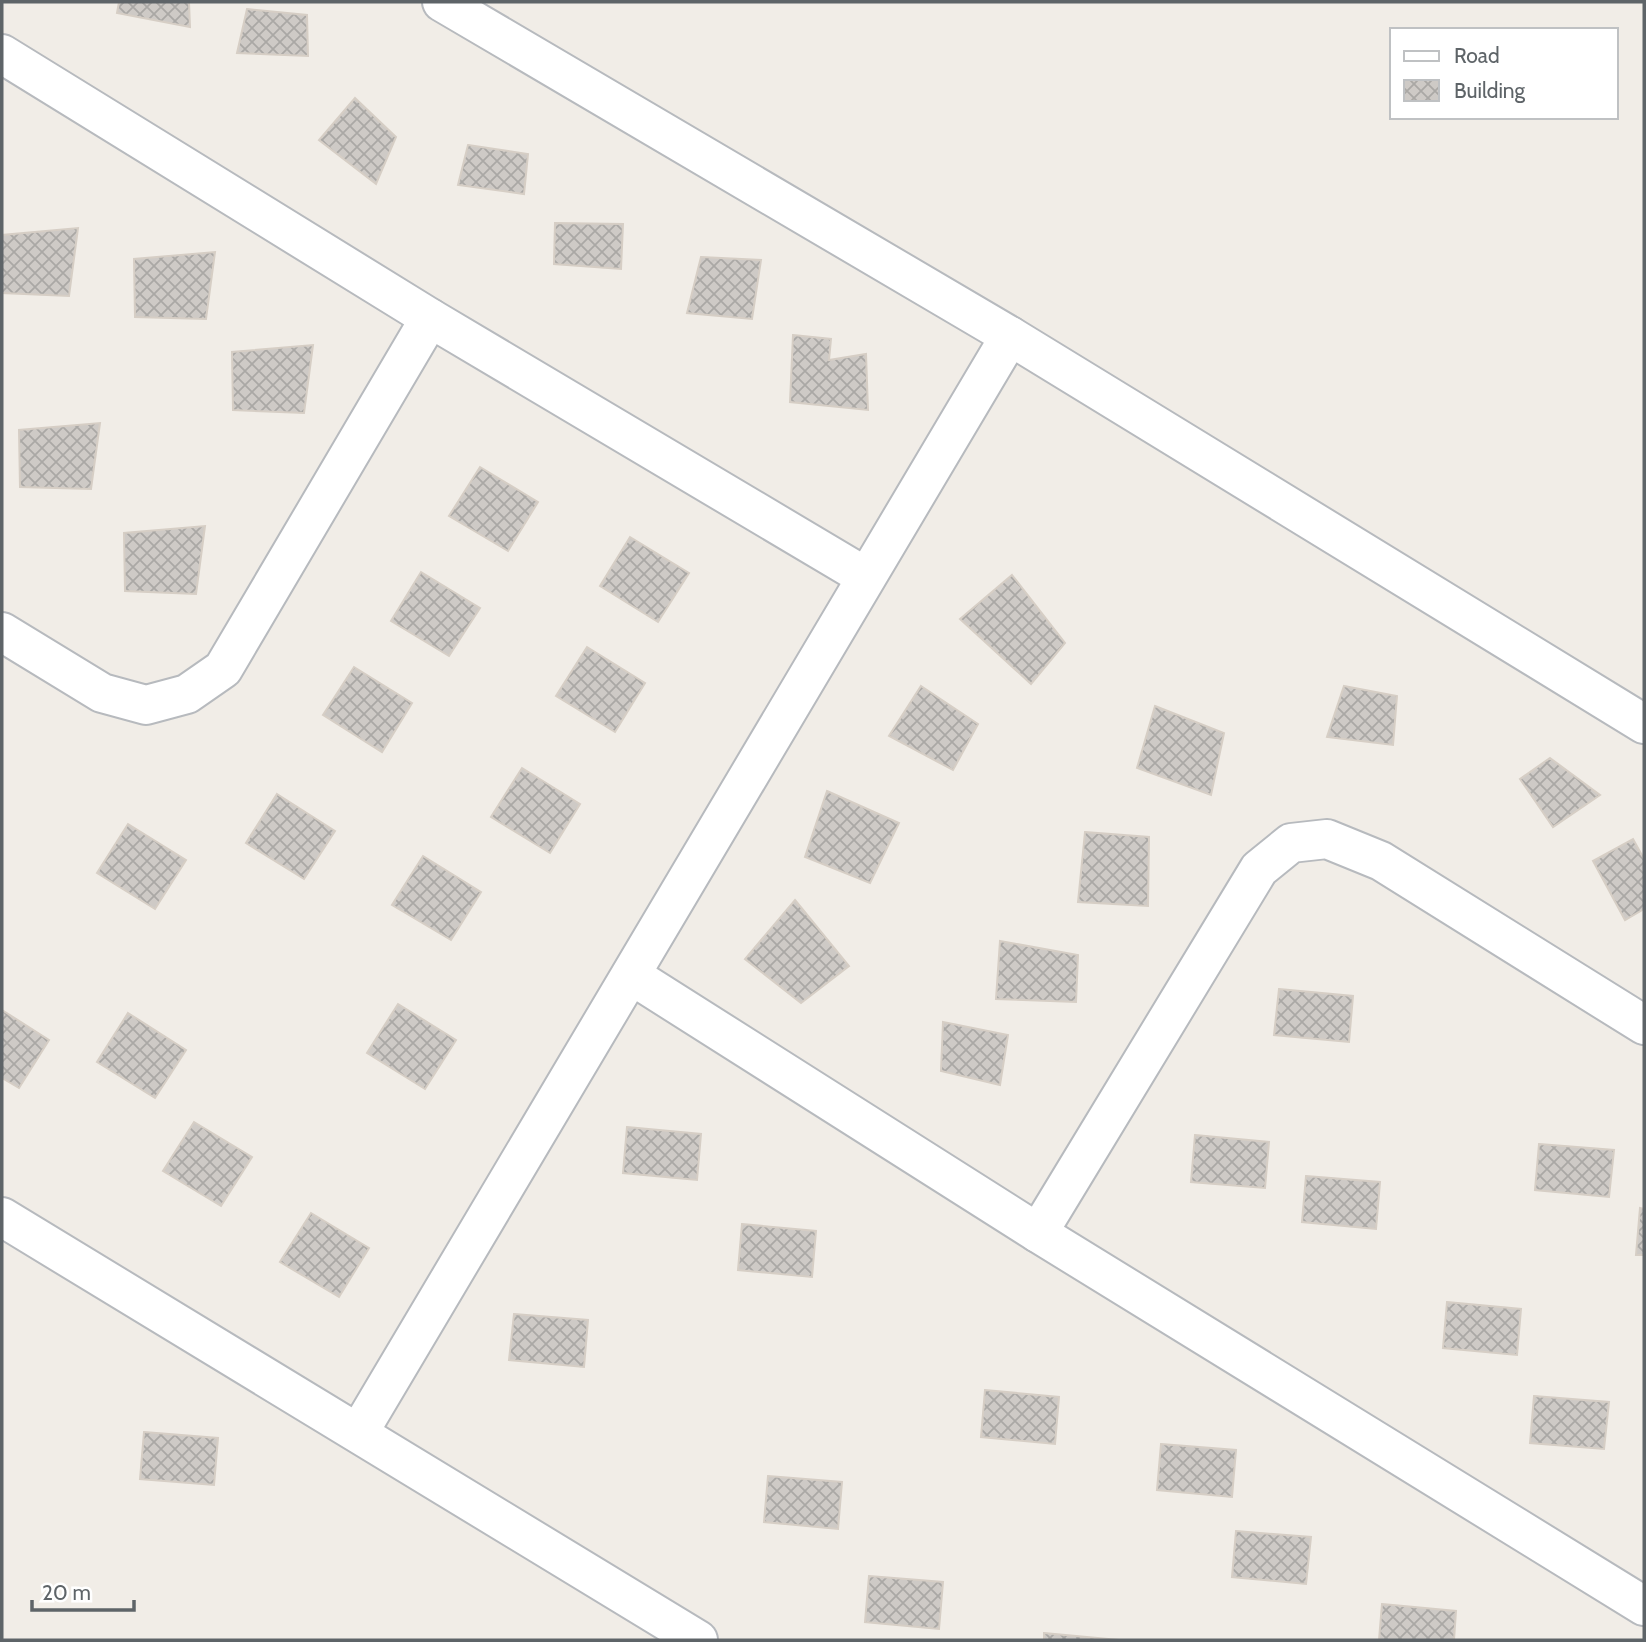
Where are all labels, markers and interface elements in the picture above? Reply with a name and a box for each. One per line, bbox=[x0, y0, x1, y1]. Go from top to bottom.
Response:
legend bbox=[1390, 28, 1618, 119]
text: Road bbox=[1454, 43, 1500, 68]
text: Building bbox=[1454, 78, 1526, 103]
scale bar bbox=[32, 1568, 133, 1612]
text: 20 m bbox=[42, 1580, 91, 1605]

